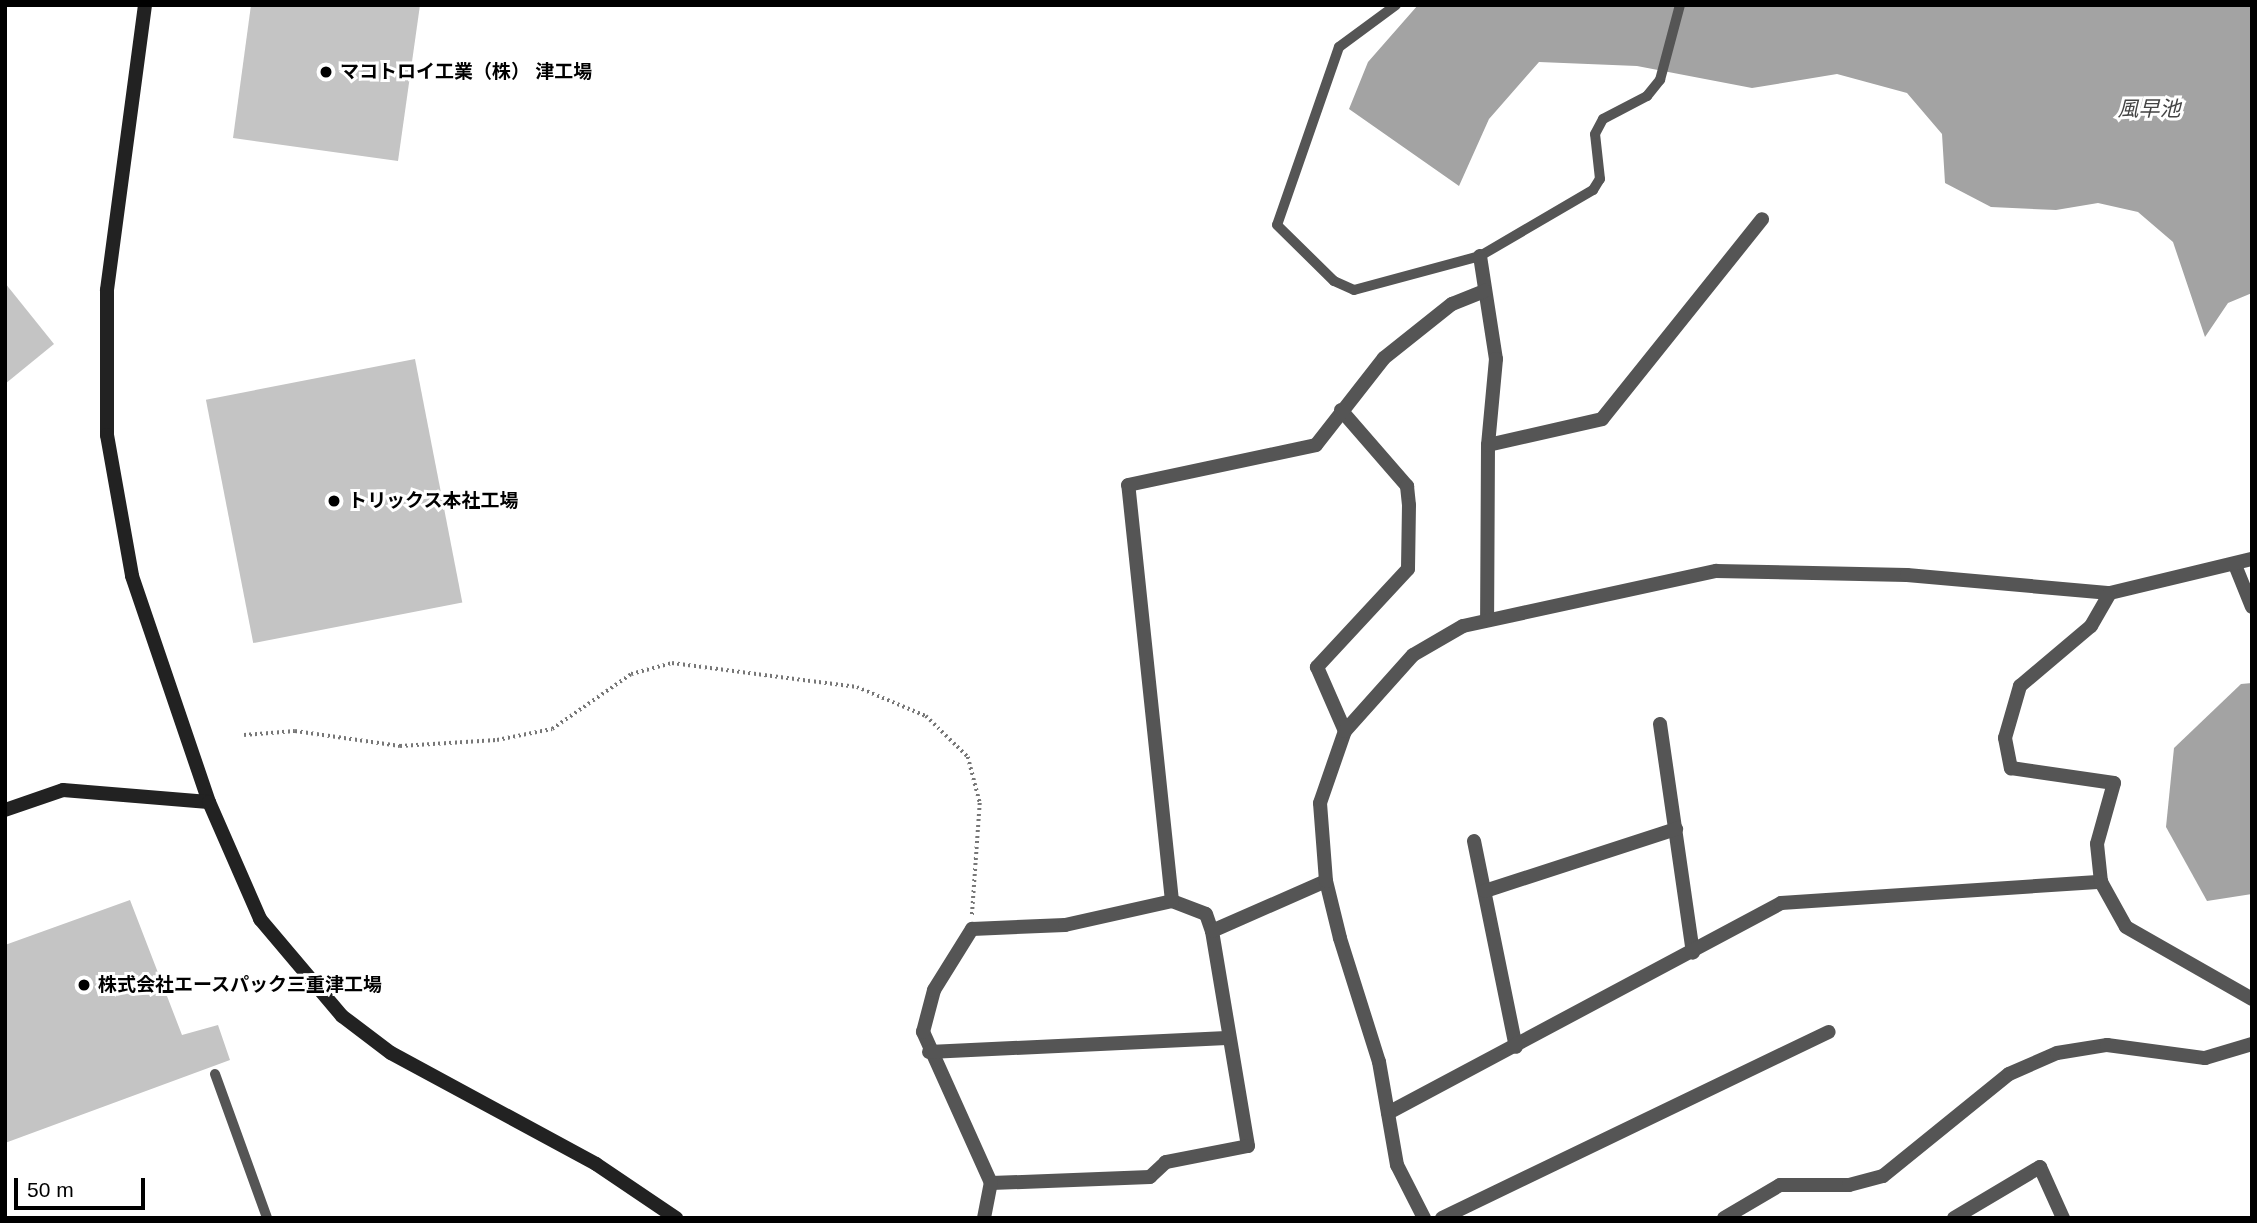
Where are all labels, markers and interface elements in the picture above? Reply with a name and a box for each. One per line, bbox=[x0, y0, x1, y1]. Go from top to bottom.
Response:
place label: マコトロイ工業（株） 津工場 bbox=[340, 61, 592, 83]
marker: マコトロイ工業（株） 津工場 bbox=[318, 64, 334, 80]
water label: 風早池 bbox=[2118, 96, 2180, 122]
place label: トリックス本社工場 bbox=[348, 490, 519, 512]
marker: トリックス本社工場 bbox=[326, 493, 342, 509]
place label: 株式会社エースパック三重津工場 bbox=[98, 974, 383, 996]
marker: 株式会社エースパック三重津工場 bbox=[76, 977, 92, 993]
scale bar bbox=[18, 1164, 149, 1208]
text: 50 m bbox=[27, 1178, 74, 1201]

